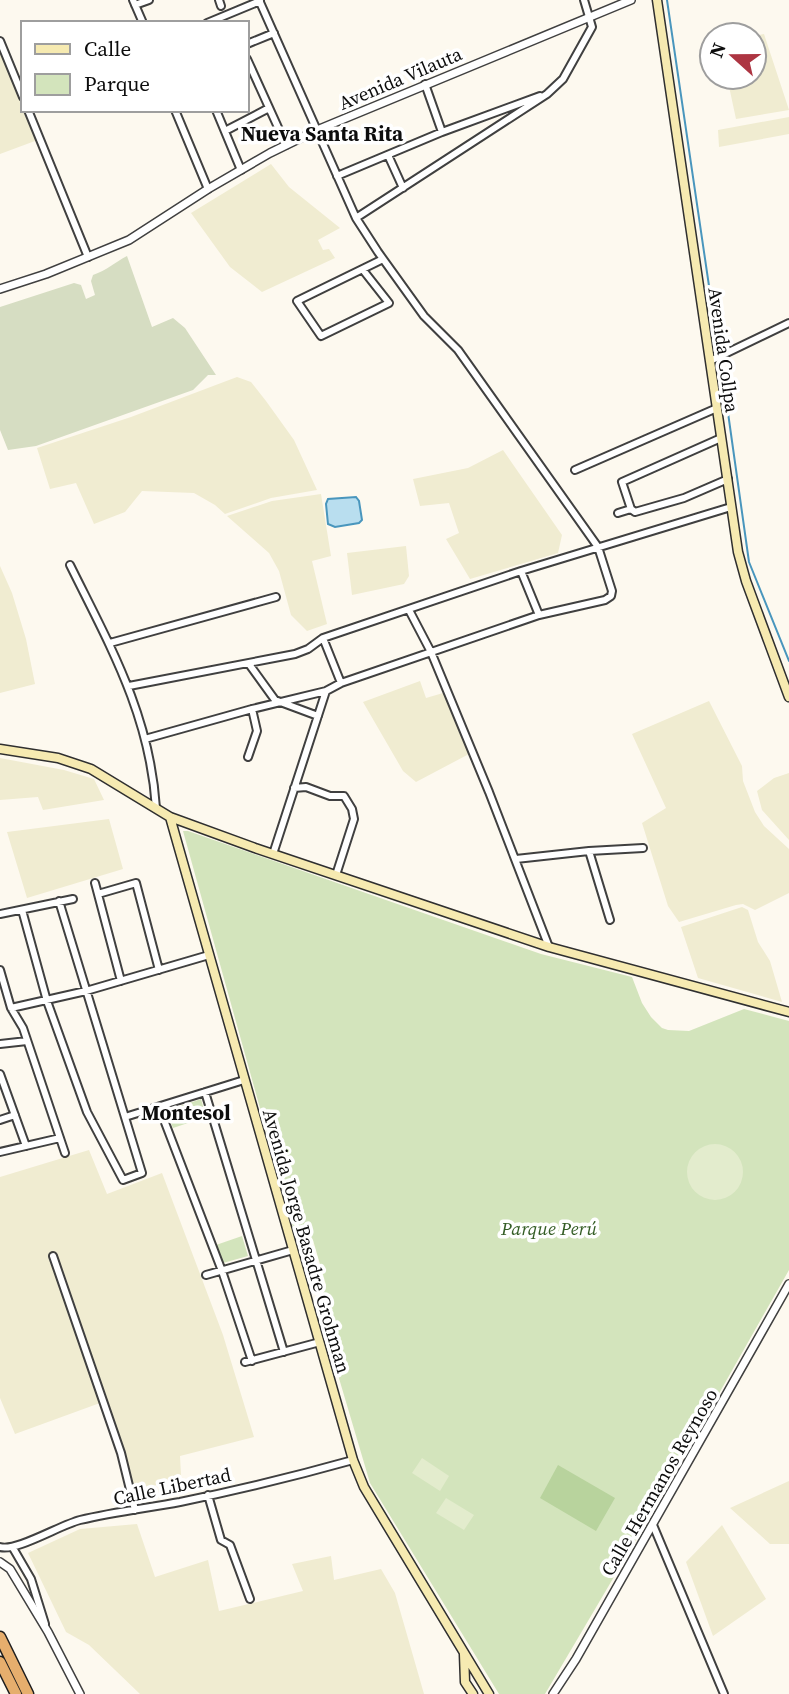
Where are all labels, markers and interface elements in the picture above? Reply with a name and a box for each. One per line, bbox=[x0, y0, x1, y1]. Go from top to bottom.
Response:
legend bbox=[21, 21, 248, 112]
north arrow bbox=[698, 21, 768, 91]
text: Calle bbox=[84, 34, 131, 63]
text: N bbox=[703, 39, 732, 61]
street label: Avenida Vilauta bbox=[334, 40, 466, 116]
text: Parque bbox=[84, 69, 150, 98]
district label: Nueva Santa Rita bbox=[241, 119, 404, 148]
street label: Avenida Collpa bbox=[702, 286, 746, 415]
district label: Montesol bbox=[141, 1098, 231, 1127]
street label: Avenida Jorge Basadre Grohman bbox=[257, 1106, 357, 1376]
park label: Parque Perú bbox=[500, 1215, 597, 1241]
street label: Calle Hermanos Reynoso bbox=[595, 1383, 723, 1581]
street label: Calle Libertad bbox=[111, 1461, 233, 1511]

